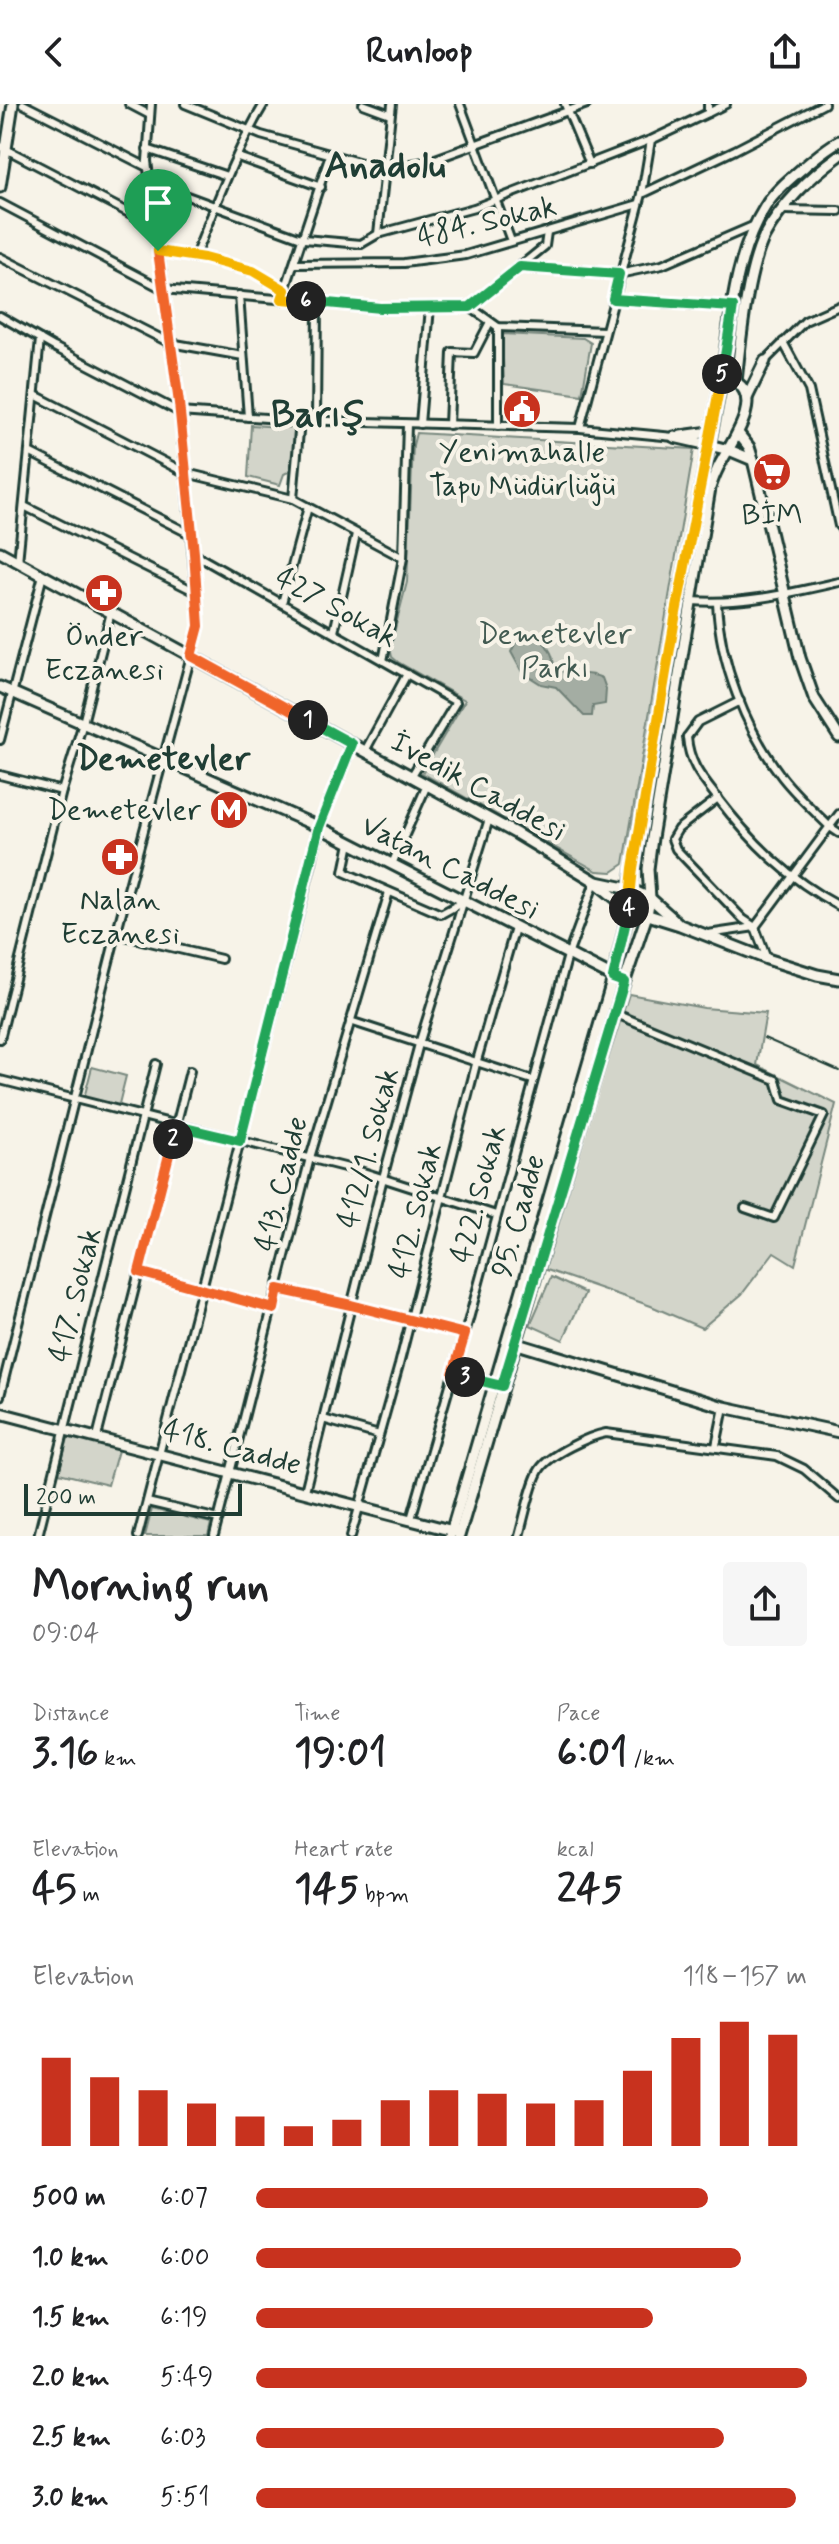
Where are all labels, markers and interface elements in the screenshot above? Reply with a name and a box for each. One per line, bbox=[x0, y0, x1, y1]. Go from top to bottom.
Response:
text: Runloop bbox=[366, 29, 473, 76]
icon: back bbox=[32, 30, 76, 74]
icon: share bbox=[763, 30, 807, 74]
district label: Anadolu bbox=[324, 142, 446, 191]
pin bbox=[124, 169, 192, 251]
icon: arrive bbox=[136, 181, 180, 225]
street label: 484. Sokak bbox=[414, 187, 561, 257]
pin: 6 bbox=[286, 281, 326, 321]
text: 6 bbox=[300, 287, 312, 315]
pin: 5 bbox=[702, 354, 742, 394]
text: 5 bbox=[715, 360, 729, 388]
public building icon: Yenimahalle Tapu Müdürlüğü bbox=[501, 388, 543, 430]
district label: Barış bbox=[271, 391, 365, 440]
place label: Yenimahalle Tapu Müdürlüğü bbox=[429, 433, 615, 506]
supermarket icon: BİM bbox=[751, 451, 793, 493]
place label: BİM bbox=[741, 496, 803, 535]
street label: 427 Sokak bbox=[268, 558, 404, 658]
pharmacy icon: Önder Eczanesi bbox=[83, 572, 125, 614]
park label: Demetevler Parkı bbox=[478, 615, 633, 688]
place label: Önder Eczanesi bbox=[45, 617, 163, 690]
pin: 1 bbox=[288, 700, 328, 740]
text: 1 bbox=[303, 706, 313, 734]
street label: İvedik Caddesi bbox=[383, 723, 573, 851]
district label: Demetevler bbox=[76, 737, 251, 782]
metro station icon: Demetevler bbox=[208, 789, 250, 831]
place label: Demetevler bbox=[47, 791, 202, 830]
street label: Vatan Caddesi bbox=[354, 806, 546, 930]
pharmacy icon: Nalan Eczanesi bbox=[99, 836, 141, 878]
place label: Nalan Eczanesi bbox=[61, 881, 179, 954]
pin: 4 bbox=[609, 888, 649, 928]
text: 4 bbox=[623, 894, 635, 922]
street label: 412/1. Sokak bbox=[329, 1063, 409, 1233]
street label: 413. Cadde bbox=[246, 1112, 318, 1256]
pin: 2 bbox=[153, 1119, 193, 1159]
street label: 422. Sokak bbox=[442, 1121, 516, 1267]
text: 2 bbox=[168, 1125, 178, 1153]
street label: 412. Sokak bbox=[380, 1139, 452, 1283]
street label: 95. Cadde bbox=[483, 1150, 555, 1282]
street label: 417. Sokak bbox=[40, 1224, 112, 1366]
pin: 3 bbox=[445, 1357, 485, 1397]
text: 3 bbox=[460, 1363, 470, 1391]
street label: 418. Cadde bbox=[158, 1411, 306, 1485]
scale bar bbox=[24, 1480, 242, 1516]
text: 200 m bbox=[36, 1484, 96, 1512]
text: Morning run bbox=[32, 1558, 269, 1616]
button: share bbox=[723, 1562, 807, 1646]
text: 09:04 bbox=[32, 1617, 99, 1651]
text: Distance bbox=[32, 1700, 109, 1728]
text: Time bbox=[294, 1700, 340, 1728]
text: Pace bbox=[557, 1700, 600, 1728]
text: 3.16 bbox=[32, 1728, 98, 1780]
text: 19:01 bbox=[294, 1728, 386, 1780]
text: 6:01 bbox=[557, 1728, 627, 1780]
text: km bbox=[98, 1745, 136, 1773]
text: /km bbox=[627, 1745, 675, 1773]
text: Elevation bbox=[32, 1836, 119, 1864]
text: Heart rate bbox=[294, 1836, 393, 1864]
text: kcal bbox=[557, 1836, 594, 1864]
text: 45 bbox=[32, 1864, 77, 1916]
text: 145 bbox=[294, 1864, 359, 1916]
text: 245 bbox=[557, 1864, 623, 1916]
text: m bbox=[77, 1881, 100, 1909]
text: bpm bbox=[359, 1881, 409, 1909]
text: Elevation bbox=[32, 1960, 134, 1994]
text: 118–157 m bbox=[682, 1960, 807, 1994]
text: 500 m bbox=[32, 2181, 106, 2215]
text: 6:07 bbox=[160, 2181, 208, 2215]
text: 1.0 km bbox=[32, 2241, 109, 2275]
text: 6:00 bbox=[160, 2241, 210, 2275]
text: 1.5 km bbox=[32, 2301, 110, 2335]
text: 6:19 bbox=[160, 2301, 207, 2335]
text: 2.0 km bbox=[32, 2361, 110, 2395]
text: 5:49 bbox=[160, 2361, 213, 2395]
text: 2.5 km bbox=[32, 2421, 111, 2455]
text: 6:03 bbox=[160, 2421, 206, 2455]
text: 3.0 km bbox=[32, 2481, 109, 2515]
text: 5:51 bbox=[160, 2481, 209, 2515]

